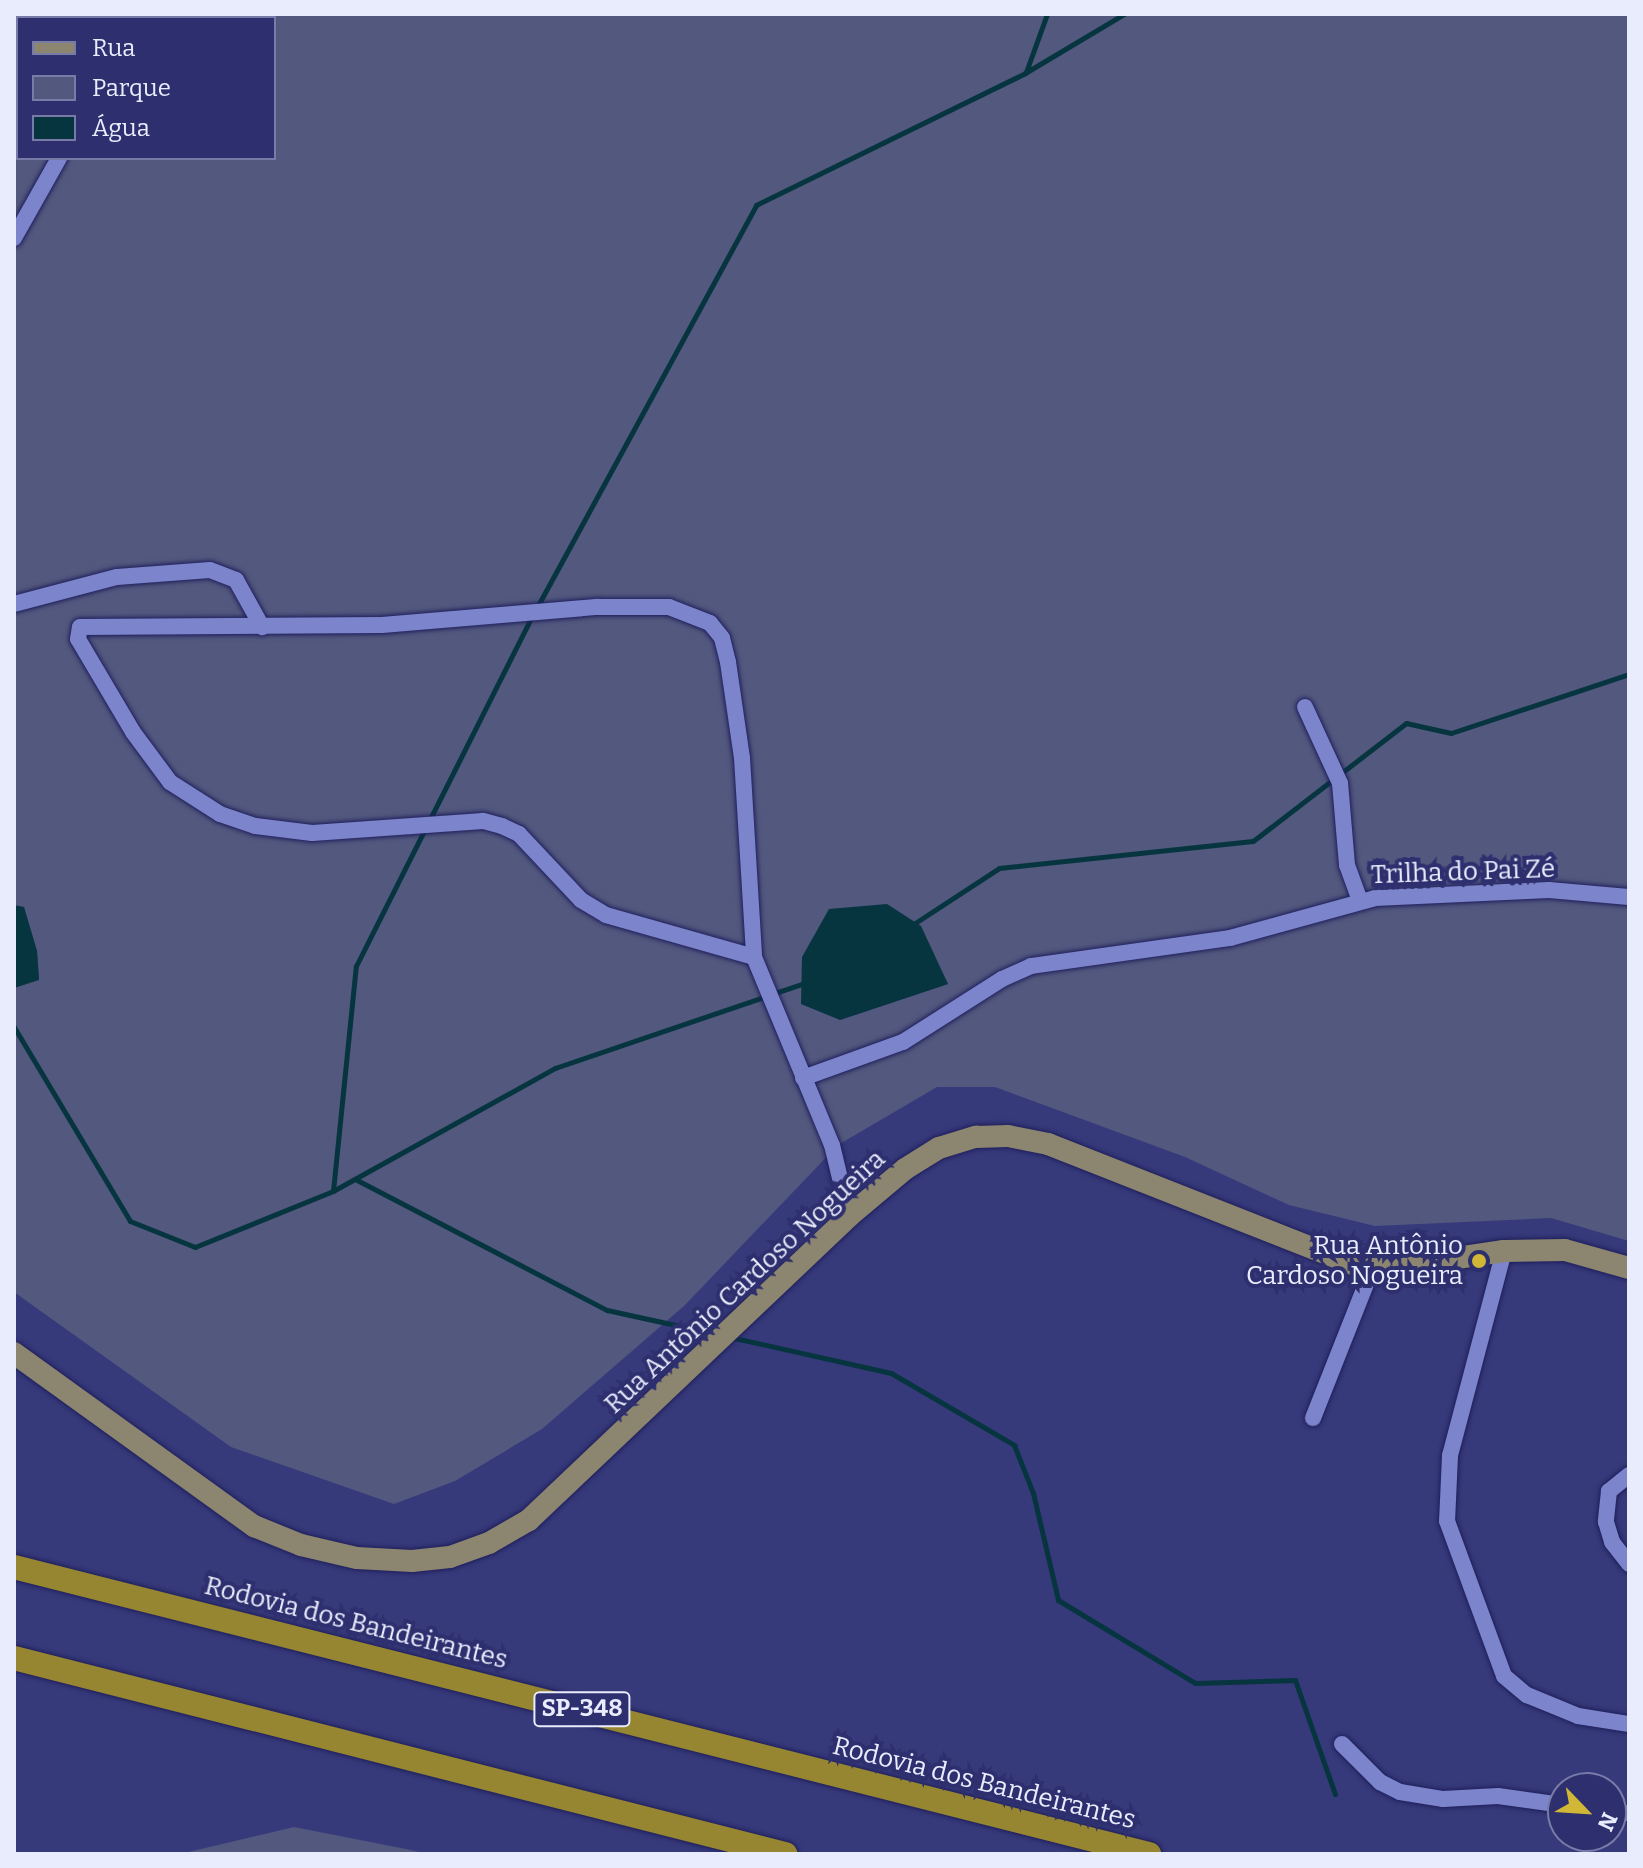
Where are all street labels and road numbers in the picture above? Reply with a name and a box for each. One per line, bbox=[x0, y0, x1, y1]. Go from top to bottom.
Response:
street label: Trilha do Pai Zé bbox=[1370, 853, 1556, 891]
street label: Rua Antônio Cardoso Nogueira bbox=[598, 1144, 892, 1420]
street label: Rodovia dos Bandeirantes bbox=[201, 1570, 511, 1676]
road number: SP-348 bbox=[532, 1689, 632, 1729]
street label: Rodovia dos Bandeirantes bbox=[829, 1730, 1139, 1836]

